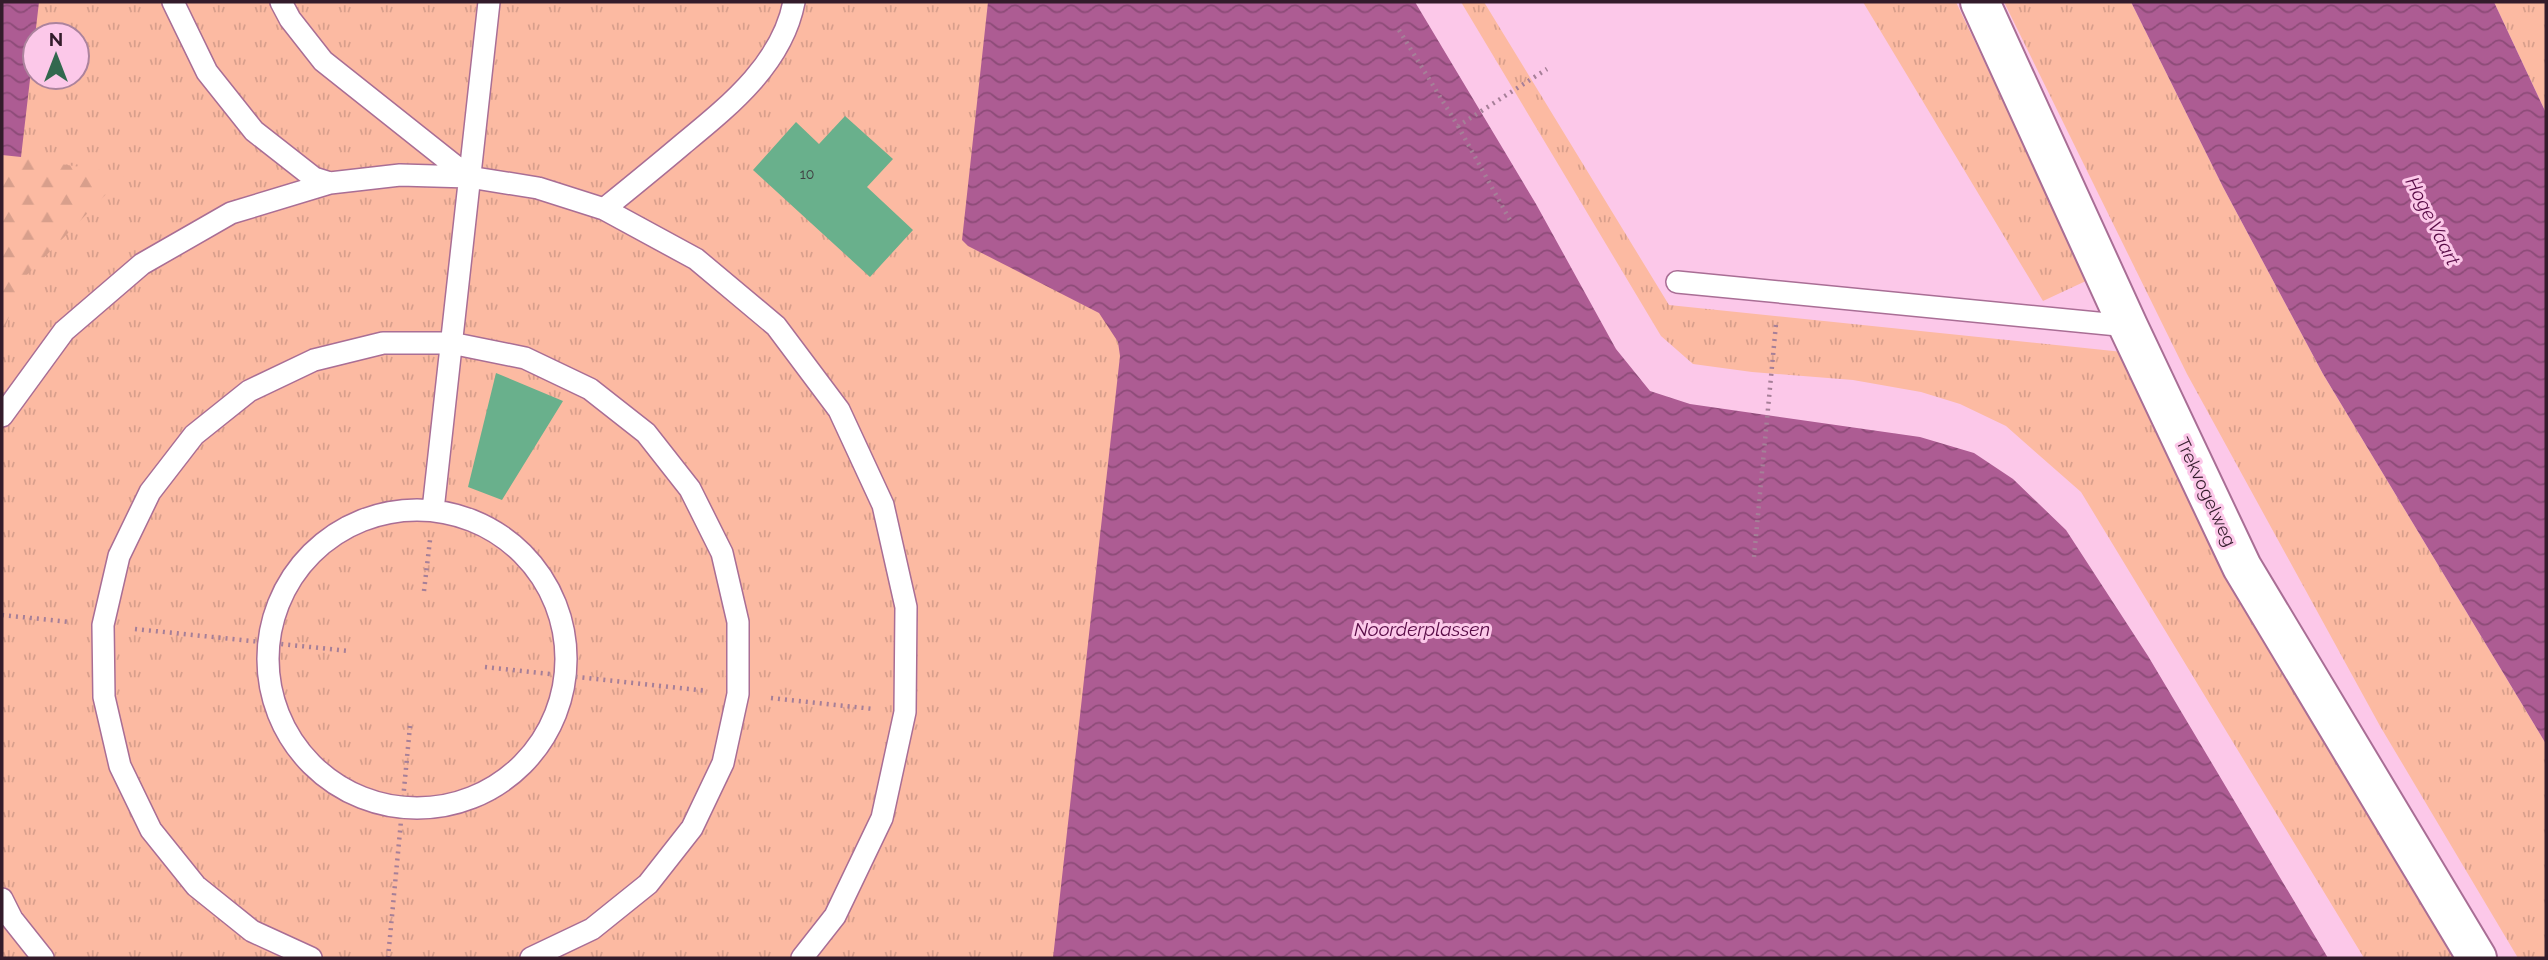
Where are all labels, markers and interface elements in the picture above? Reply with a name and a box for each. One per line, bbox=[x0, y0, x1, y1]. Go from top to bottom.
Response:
north arrow bbox=[21, 21, 91, 91]
text: N bbox=[49, 28, 63, 50]
house number: 10 bbox=[800, 166, 814, 182]
water label: Hoge Vaart bbox=[2401, 173, 2465, 270]
street label: Trekvogelweg bbox=[2172, 434, 2241, 550]
water label: Noorderplassen bbox=[1354, 618, 1490, 640]

